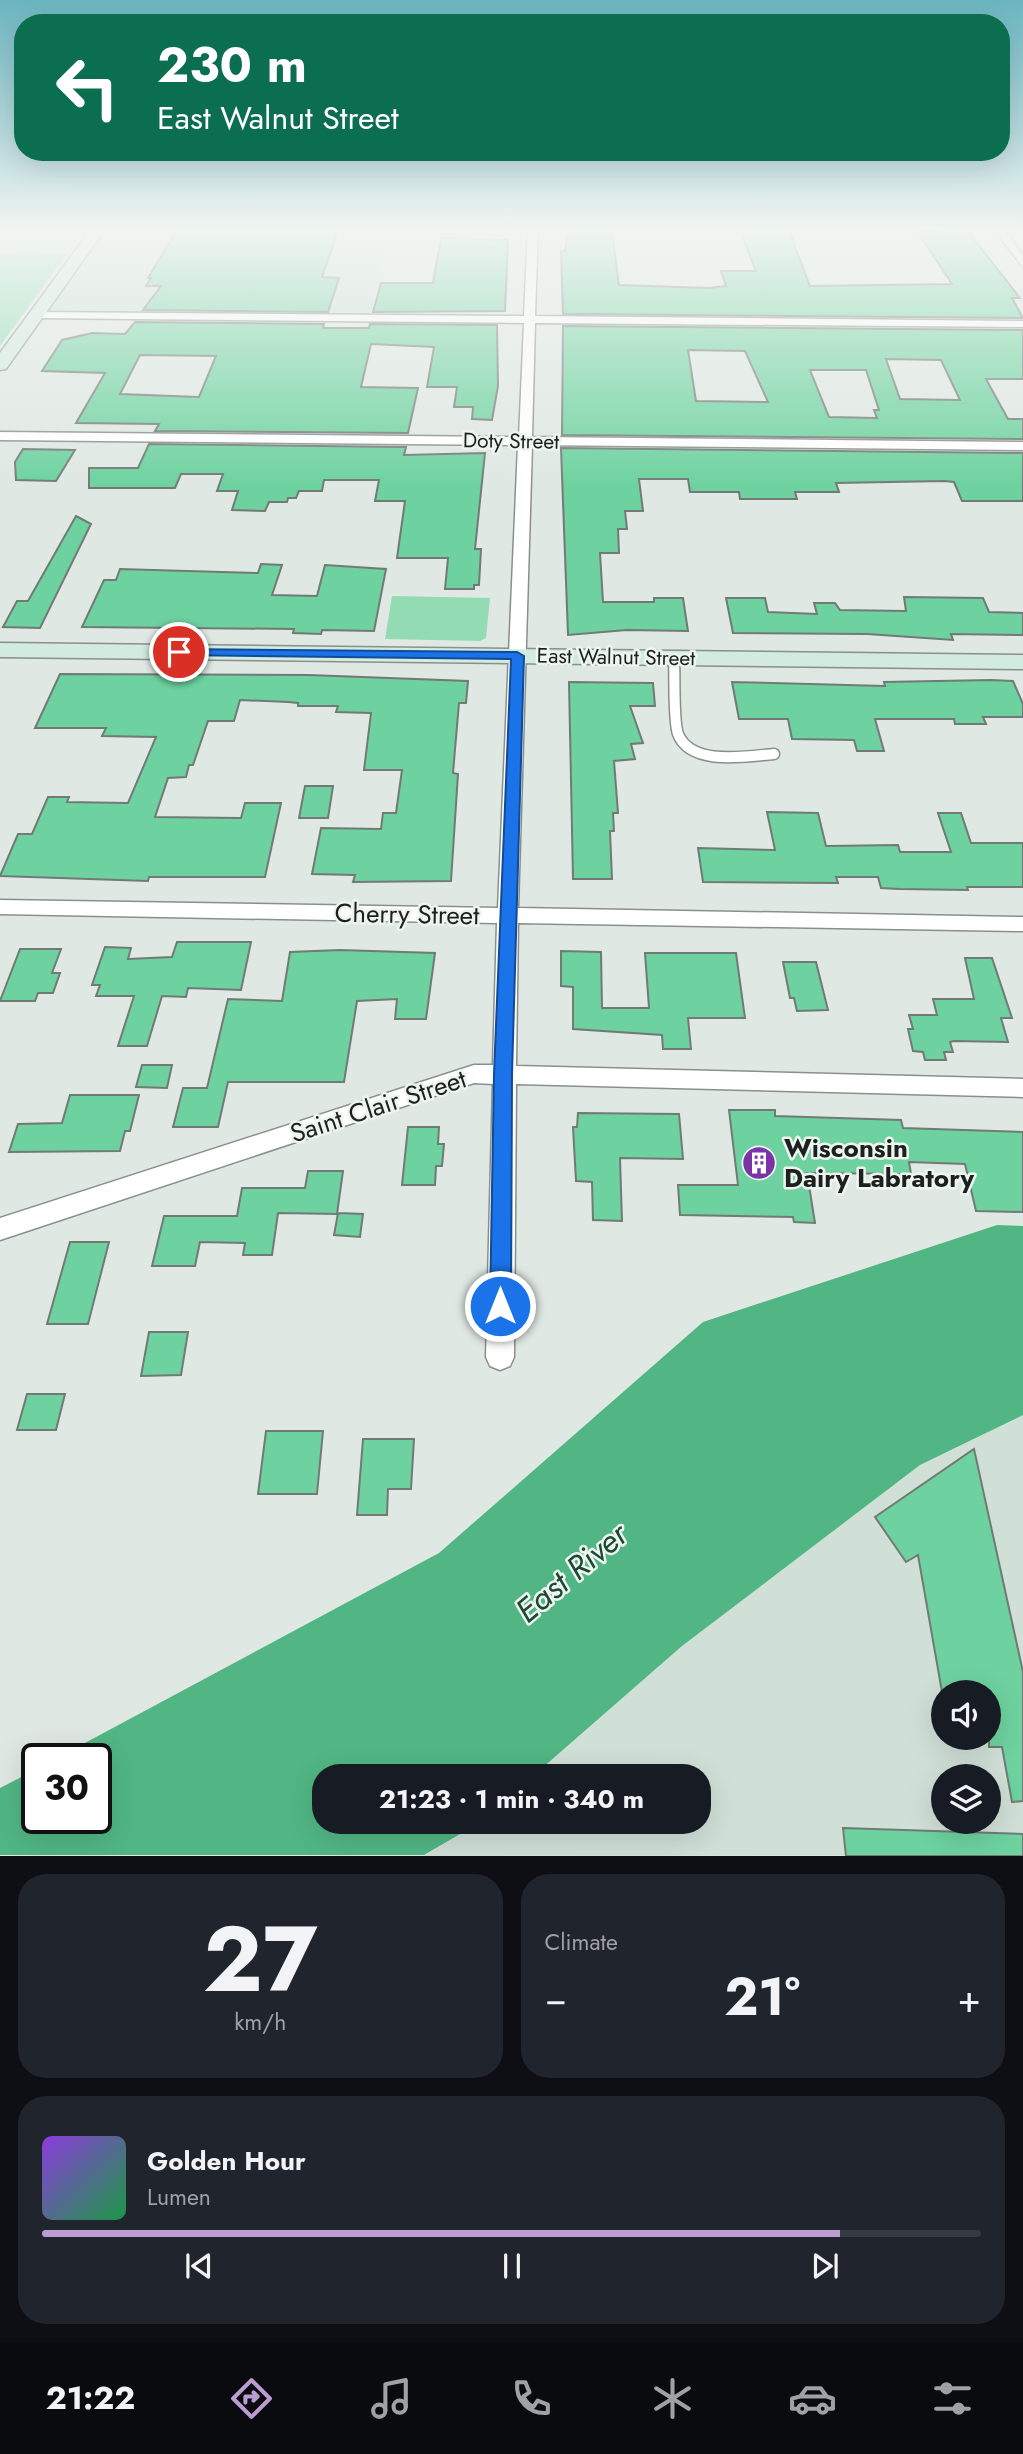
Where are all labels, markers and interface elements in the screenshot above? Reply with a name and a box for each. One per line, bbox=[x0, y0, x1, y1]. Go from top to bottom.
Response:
text: 230 m bbox=[157, 30, 307, 100]
icon: left bbox=[42, 42, 133, 133]
text: East Walnut Street bbox=[157, 95, 399, 141]
street label: Doty Street bbox=[463, 425, 559, 457]
pin bbox=[149, 622, 209, 682]
icon: arrive bbox=[160, 633, 198, 671]
street label: East Walnut Street bbox=[536, 641, 696, 673]
street label: Cherry Street bbox=[334, 894, 480, 934]
street label: Saint Clair Street bbox=[285, 1059, 472, 1152]
place label: Wisconsin Dairy Labratory bbox=[784, 1129, 975, 1197]
building icon: Wisconsin Dairy Labratory bbox=[740, 1144, 778, 1182]
position arrow bbox=[463, 1269, 537, 1343]
water label: East River bbox=[505, 1510, 639, 1633]
map controls bbox=[931, 1680, 1001, 1834]
button: sound bbox=[931, 1680, 1001, 1750]
speed limit sign: 30 bbox=[21, 1743, 112, 1834]
button: layers bbox=[931, 1764, 1001, 1834]
text: 21:23 · 1 min · 340 m bbox=[379, 1780, 644, 1818]
text: 27 bbox=[203, 1894, 318, 2025]
text: Climate bbox=[545, 1925, 618, 1959]
text: 21° bbox=[724, 1959, 800, 2035]
text: − bbox=[545, 1971, 567, 2026]
text: + bbox=[958, 1971, 981, 2026]
text: km/h bbox=[234, 2005, 286, 2039]
text: Golden Hour bbox=[147, 2142, 306, 2180]
text: Lumen bbox=[147, 2180, 211, 2214]
icon: previous bbox=[180, 2247, 218, 2285]
icon: pause bbox=[493, 2247, 531, 2285]
icon: next bbox=[806, 2247, 844, 2285]
icon: directions bbox=[227, 2374, 276, 2423]
icon: music bbox=[367, 2374, 416, 2423]
icon: phone bbox=[507, 2374, 556, 2423]
icon: climate bbox=[648, 2374, 697, 2423]
icon: car bbox=[788, 2374, 837, 2423]
icon: filters bbox=[928, 2374, 977, 2423]
text: 21:22 bbox=[46, 2375, 135, 2421]

